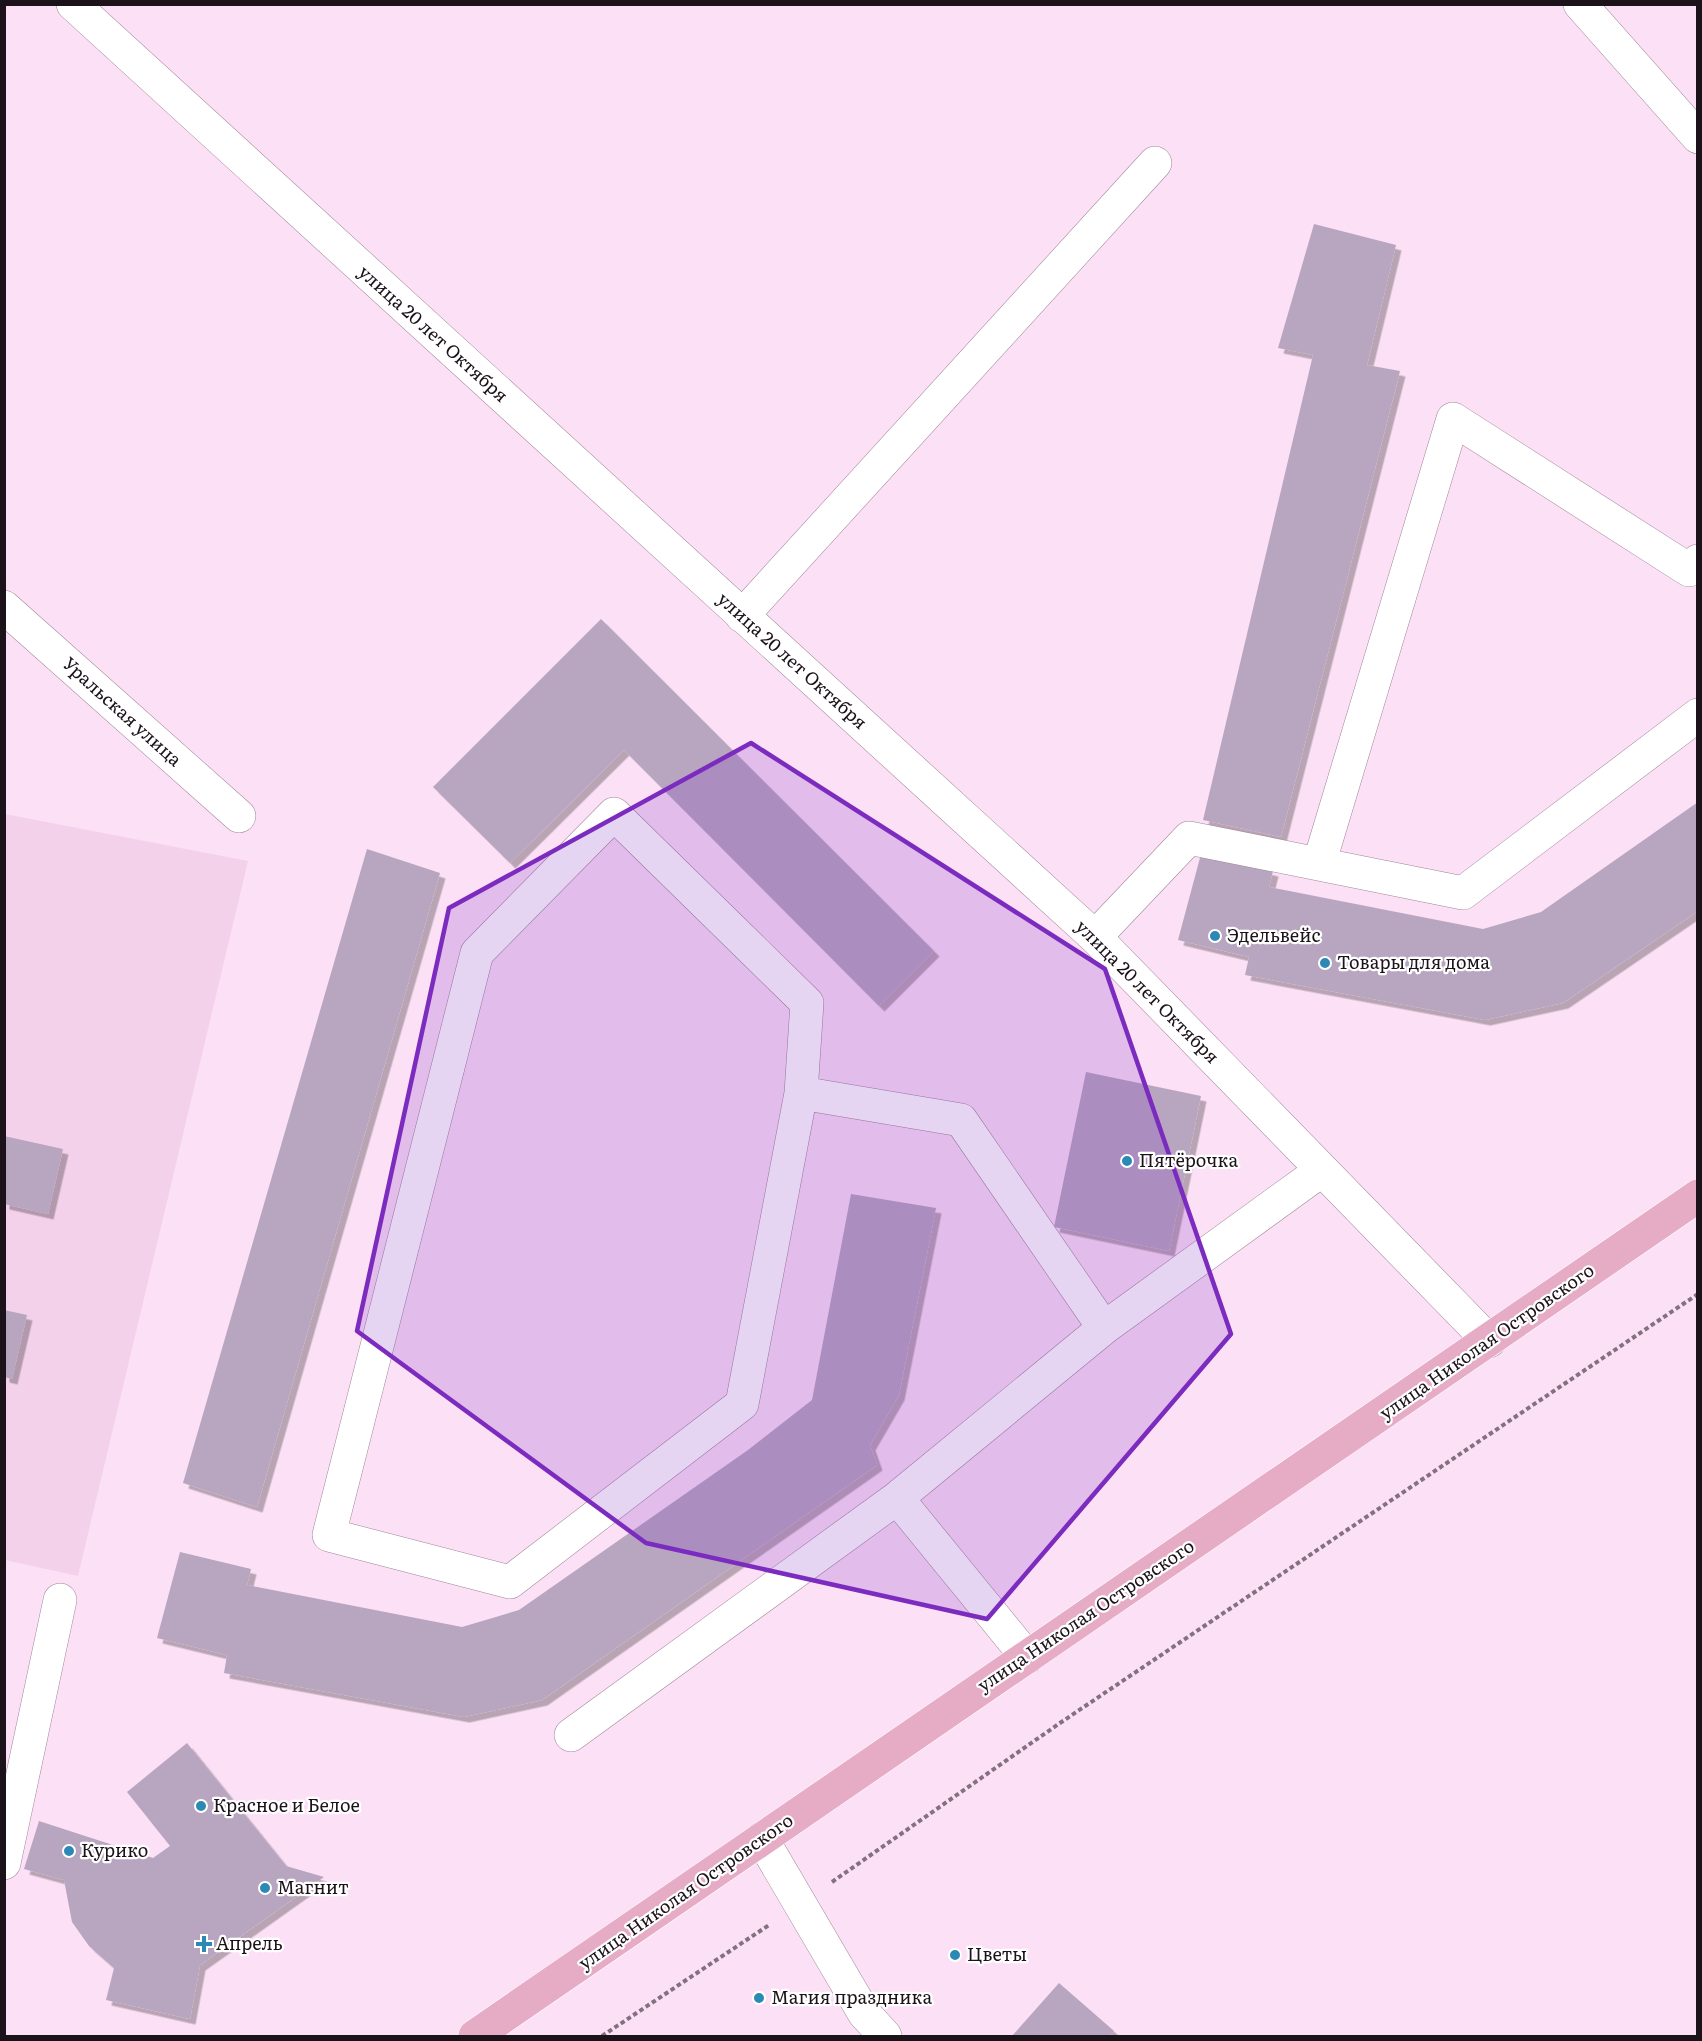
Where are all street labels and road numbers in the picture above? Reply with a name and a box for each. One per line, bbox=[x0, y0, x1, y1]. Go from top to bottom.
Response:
street label: улица 20 лет Октября bbox=[353, 258, 515, 408]
street label: улица 20 лет Октября bbox=[712, 585, 874, 735]
street label: Уральская улица bbox=[57, 650, 189, 772]
street label: улица 20 лет Октября bbox=[1070, 913, 1226, 1069]
street label: улица Николая Островского bbox=[1373, 1256, 1599, 1425]
street label: улица Николая Островского bbox=[971, 1532, 1199, 1698]
street label: улица Николая Островского bbox=[572, 1806, 798, 1975]

